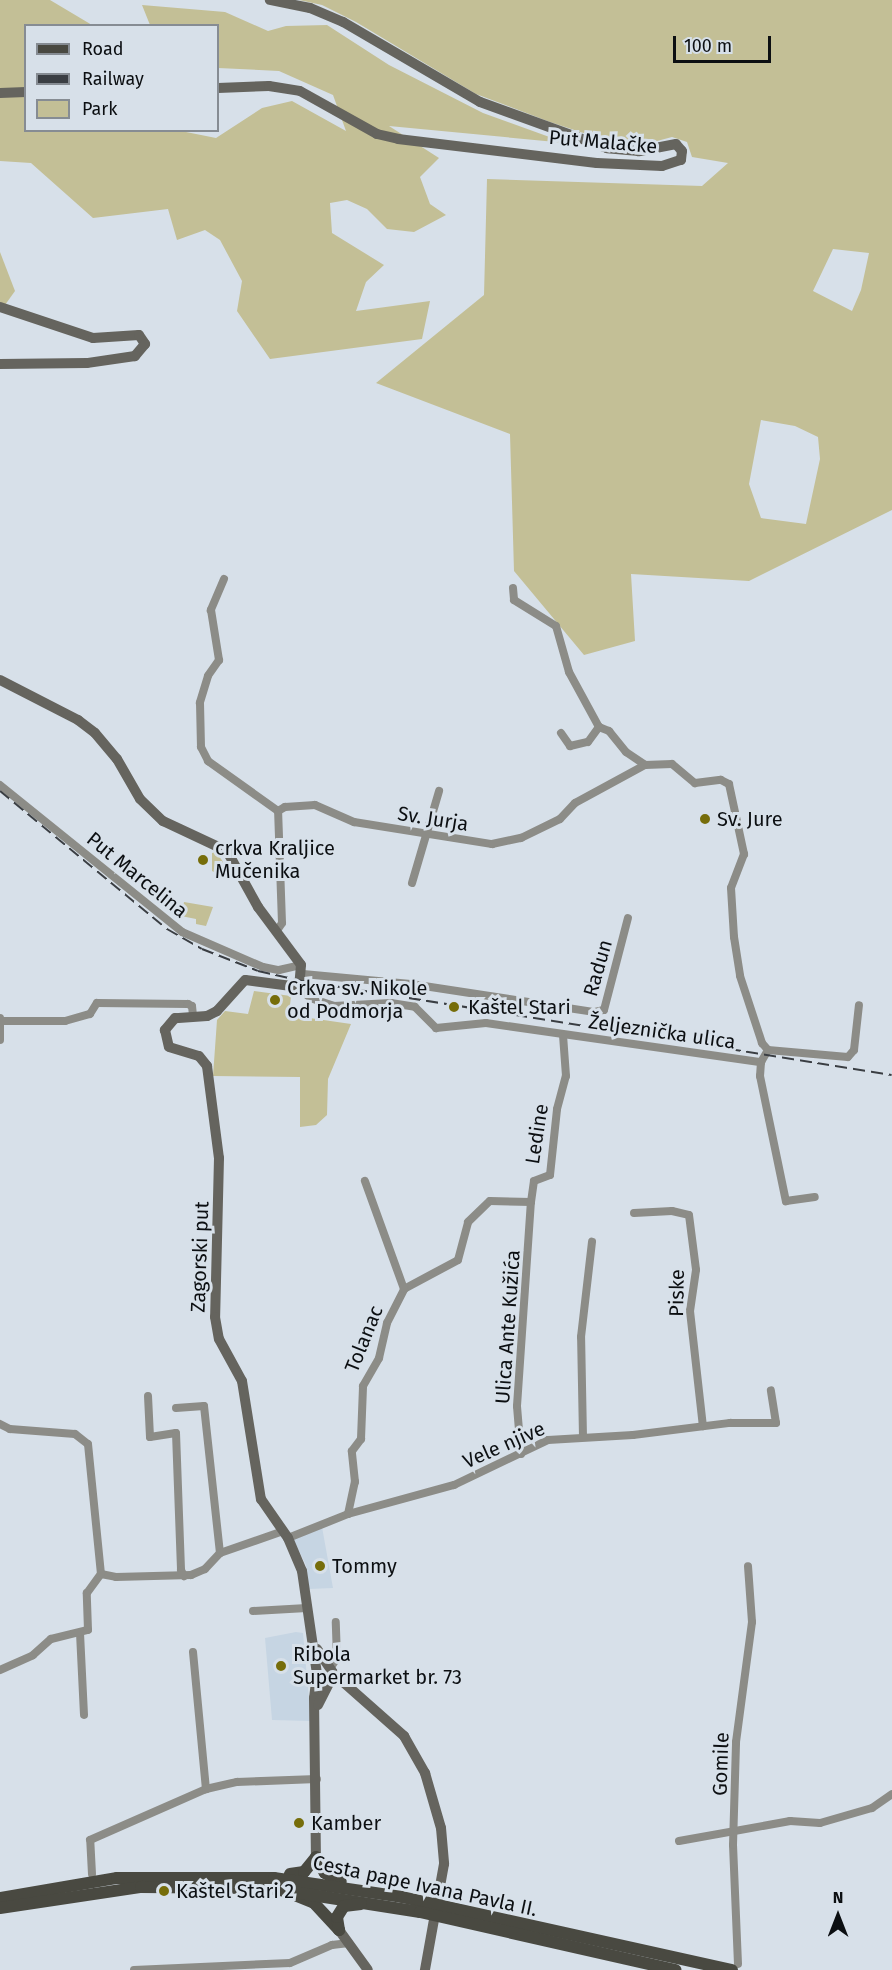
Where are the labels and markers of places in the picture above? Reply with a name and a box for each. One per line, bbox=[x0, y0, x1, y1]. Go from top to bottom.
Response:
place label: Sv. Jure bbox=[717, 807, 783, 831]
marker: Sv. Jure bbox=[698, 812, 712, 826]
place label: crkva Kraljice Mučenika bbox=[215, 837, 335, 884]
marker: crkva Kraljice Mučenika bbox=[196, 853, 210, 867]
place label: Crkva sv. Nikole od Podmorja bbox=[287, 976, 427, 1023]
marker: Crkva sv. Nikole od Podmorja bbox=[268, 993, 282, 1007]
place label: Kaštel Stari bbox=[468, 995, 571, 1019]
marker: Kaštel Stari bbox=[445, 998, 463, 1016]
place label: Tommy bbox=[332, 1554, 397, 1578]
marker: Tommy bbox=[313, 1559, 327, 1573]
place label: Ribola Supermarket br. 73 bbox=[293, 1642, 462, 1689]
marker: Ribola Supermarket br. 73 bbox=[274, 1659, 288, 1673]
place label: Kamber bbox=[311, 1811, 381, 1835]
marker: Kamber bbox=[292, 1816, 306, 1830]
place label: Kaštel Stari 2 bbox=[176, 1879, 294, 1903]
marker: Kaštel Stari 2 bbox=[157, 1884, 171, 1898]

